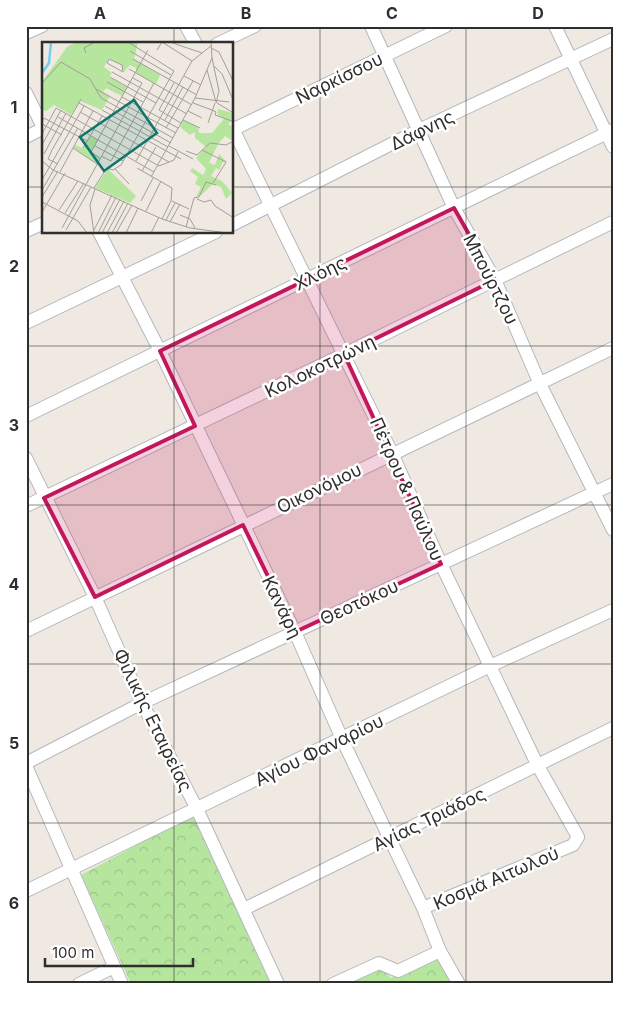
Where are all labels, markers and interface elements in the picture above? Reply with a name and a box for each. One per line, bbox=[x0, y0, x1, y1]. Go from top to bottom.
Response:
text: A bbox=[94, 3, 106, 23]
text: B bbox=[241, 3, 251, 23]
text: C bbox=[386, 3, 398, 23]
text: D bbox=[532, 3, 544, 23]
inset map bbox=[42, 42, 234, 234]
street label: Ναρκίσσου bbox=[292, 48, 386, 108]
text: 1 bbox=[11, 97, 17, 117]
street label: Δάφνης bbox=[387, 106, 457, 154]
street label: Μπούρτζου bbox=[459, 230, 523, 328]
street label: Χλόης bbox=[290, 251, 350, 295]
text: 2 bbox=[9, 256, 19, 276]
street label: Κολοκοτρώνη bbox=[261, 330, 379, 402]
street label: Πέτρου & Παύλου bbox=[366, 414, 448, 564]
text: 3 bbox=[9, 415, 19, 435]
street label: Οικονόμου bbox=[273, 458, 365, 518]
street label: Κανάρη bbox=[258, 572, 306, 642]
text: 4 bbox=[9, 574, 20, 594]
street label: Θεοτόκου bbox=[316, 575, 402, 629]
street label: Φιλικής Εταιρείας bbox=[109, 645, 197, 795]
street label: Αγίου Φαναρίου bbox=[251, 710, 387, 790]
text: 5 bbox=[9, 733, 19, 753]
street label: Αγίας Τριάδος bbox=[369, 783, 489, 855]
street label: Κοσμά Αιτωλού bbox=[430, 842, 562, 914]
text: 6 bbox=[9, 893, 19, 913]
scale bar bbox=[45, 935, 192, 967]
text: 100 m bbox=[52, 943, 94, 962]

